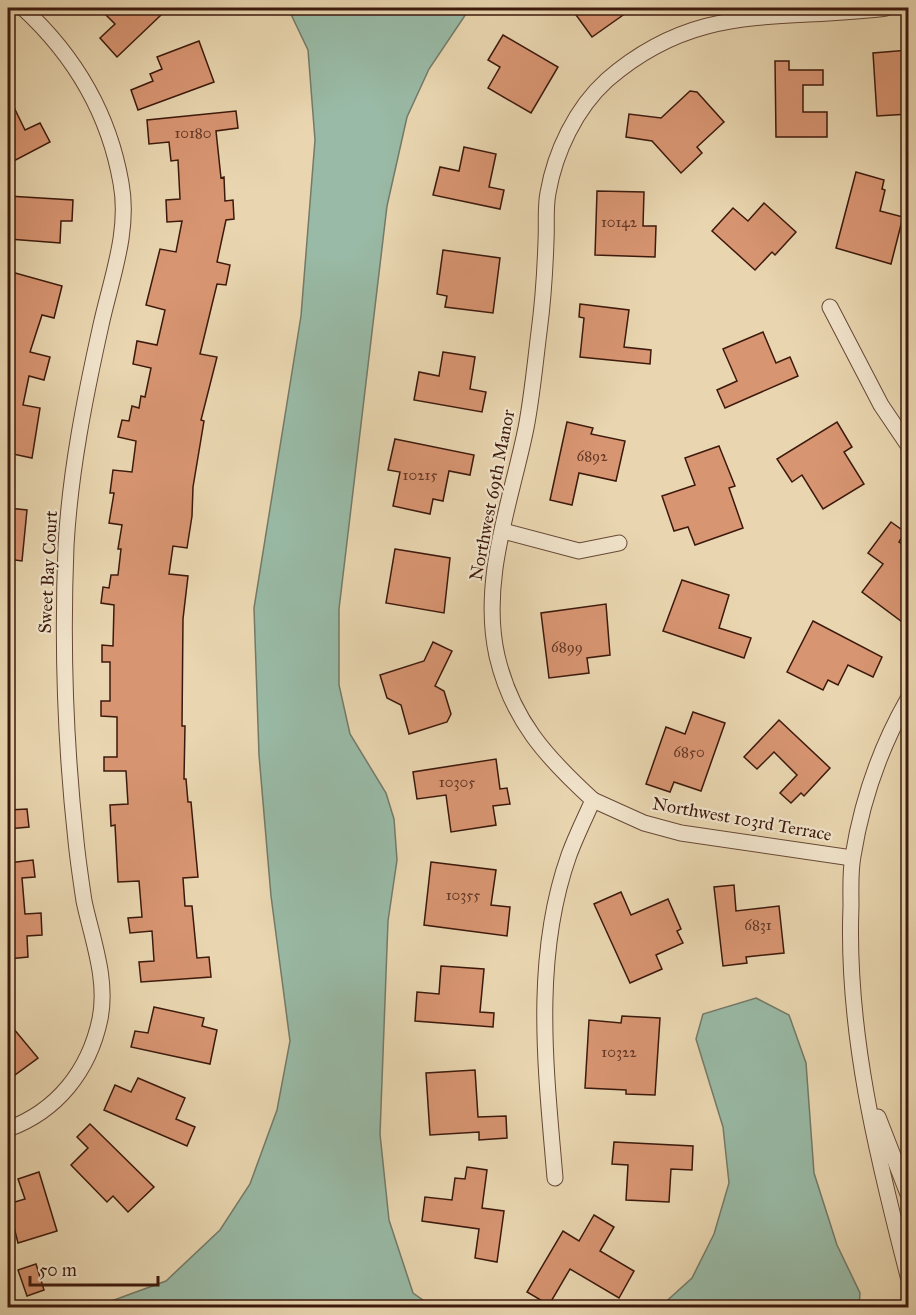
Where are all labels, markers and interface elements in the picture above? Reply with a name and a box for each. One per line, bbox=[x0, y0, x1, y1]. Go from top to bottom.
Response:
house number: 10180 bbox=[174, 124, 212, 142]
house number: 10142 bbox=[601, 213, 638, 231]
street label: Northwest 69th Manor bbox=[465, 407, 519, 582]
house number: 6892 bbox=[576, 447, 608, 465]
house number: 10215 bbox=[403, 466, 437, 484]
street label: Sweet Bay Court bbox=[34, 509, 62, 634]
house number: 6899 bbox=[551, 638, 583, 656]
house number: 6850 bbox=[673, 743, 705, 761]
house number: 10305 bbox=[439, 773, 475, 791]
street label: Northwest 103rd Terrace bbox=[651, 792, 833, 846]
house number: 10355 bbox=[446, 886, 480, 904]
house number: 6831 bbox=[744, 916, 772, 934]
house number: 10322 bbox=[601, 1043, 637, 1061]
scale bar bbox=[30, 1249, 158, 1287]
text: 50 m bbox=[39, 1259, 77, 1281]

